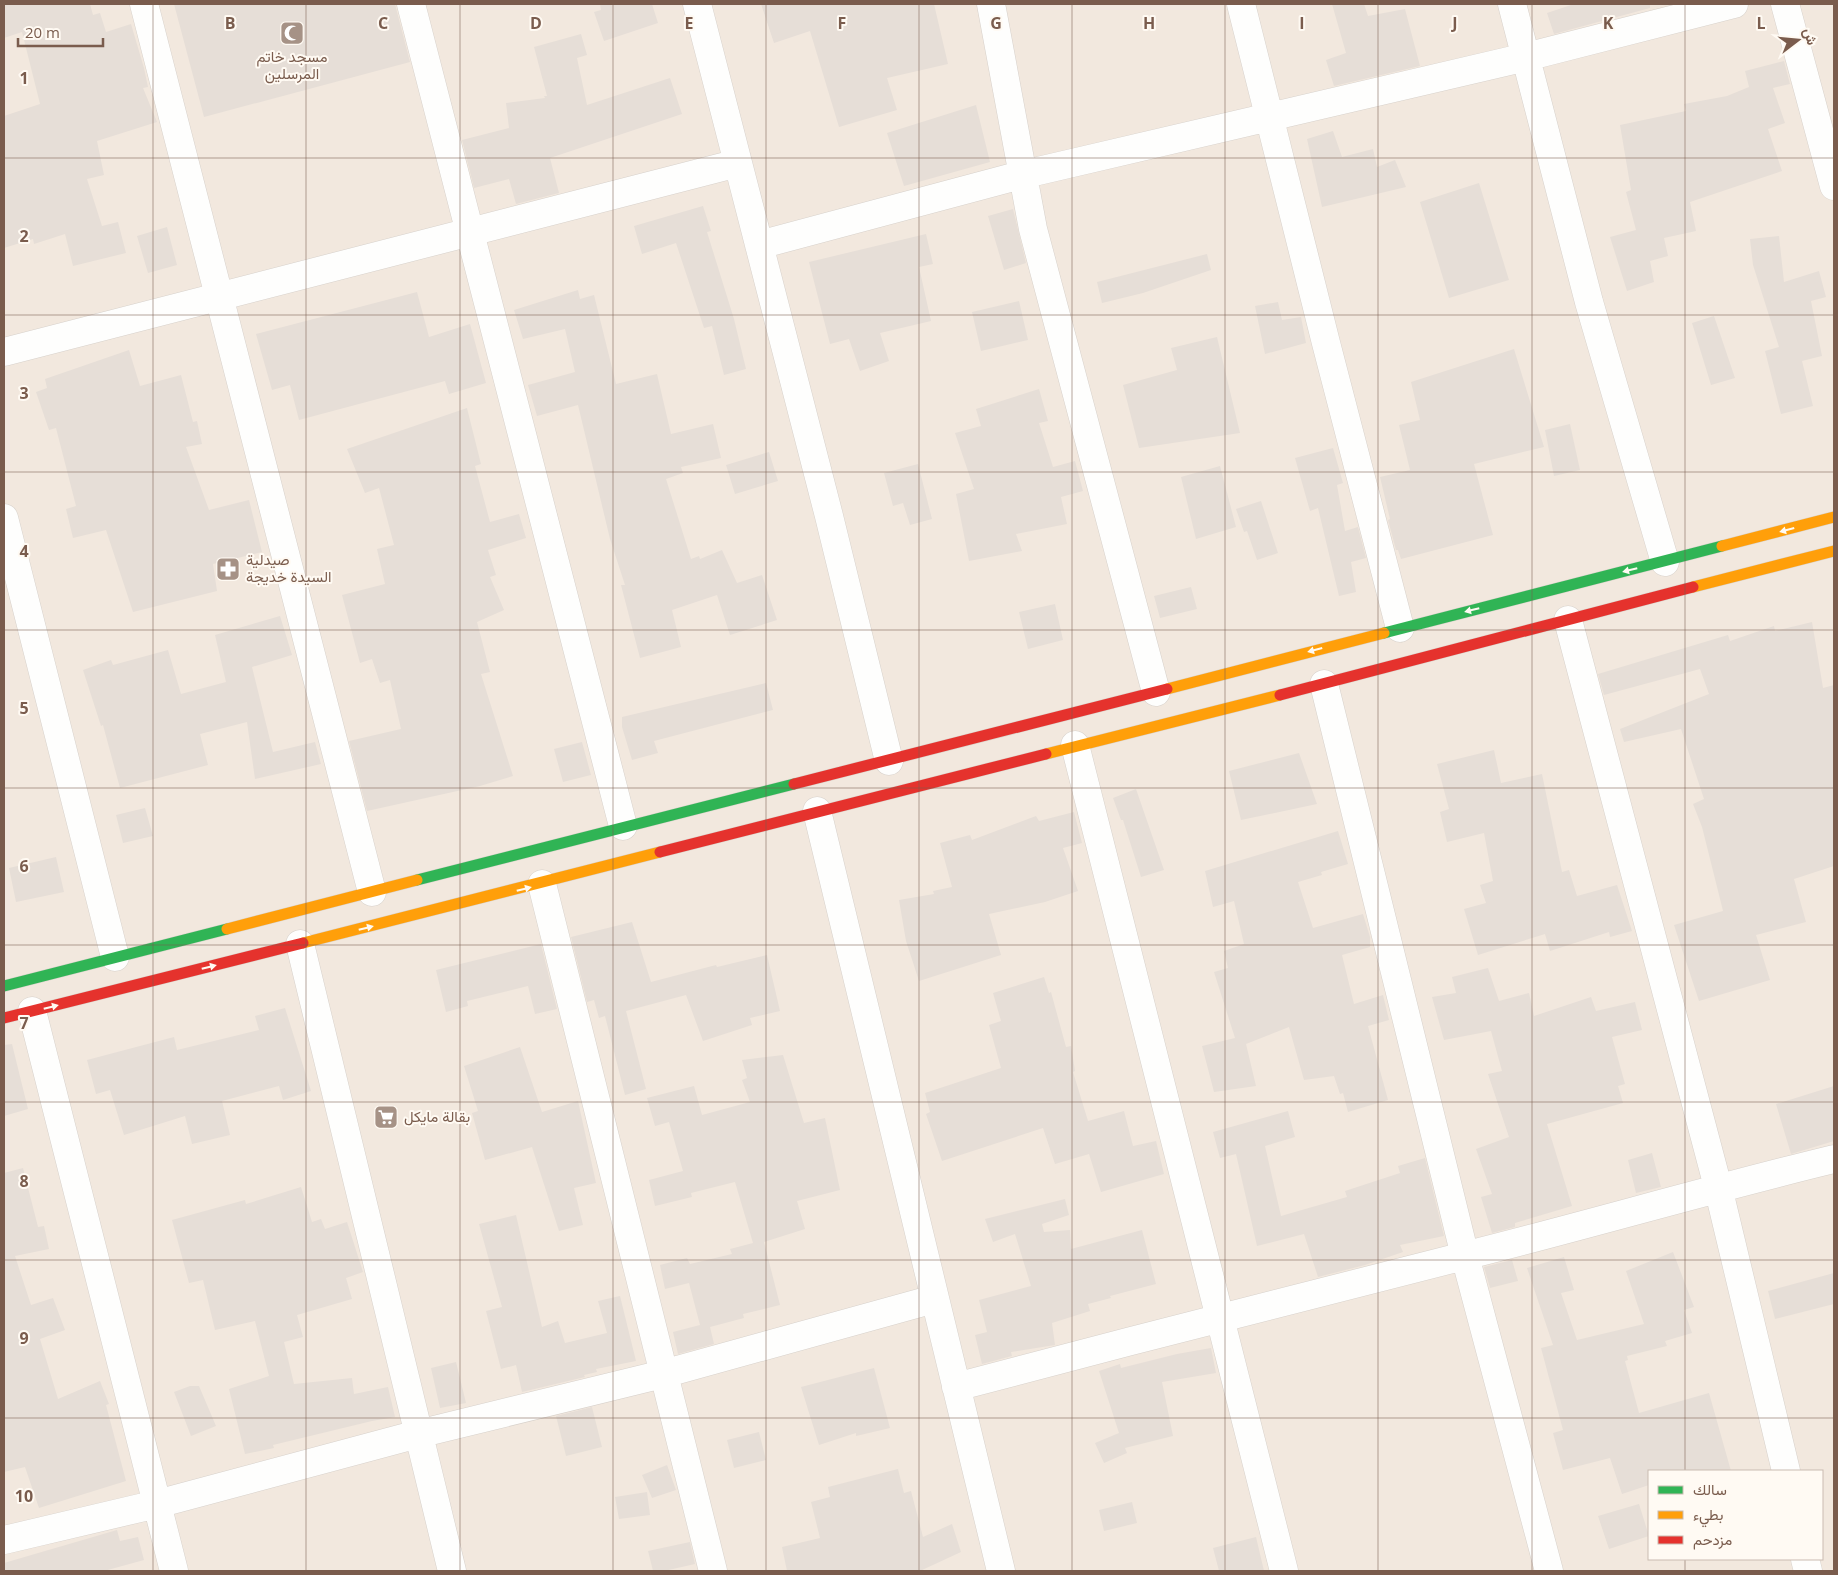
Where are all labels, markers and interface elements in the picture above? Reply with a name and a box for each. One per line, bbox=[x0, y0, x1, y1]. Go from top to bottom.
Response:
text: B bbox=[225, 12, 235, 34]
text: C bbox=[378, 12, 388, 34]
text: D bbox=[530, 12, 542, 34]
text: E bbox=[685, 12, 694, 34]
text: F bbox=[838, 12, 846, 34]
text: G bbox=[990, 12, 1002, 34]
text: H bbox=[1143, 12, 1155, 34]
text: I bbox=[1299, 12, 1305, 34]
text: J bbox=[1450, 12, 1458, 34]
text: K bbox=[1603, 12, 1614, 34]
text: L bbox=[1756, 12, 1766, 34]
scale bar bbox=[18, 15, 102, 47]
north arrow bbox=[1773, 15, 1823, 65]
mosque icon: مسجد خاتم المرسلين bbox=[279, 20, 305, 46]
text: 20 m bbox=[25, 22, 60, 42]
text: ش bbox=[1800, 26, 1822, 47]
place label: مسجد خاتم المرسلين bbox=[257, 46, 327, 84]
text: 1 bbox=[19, 67, 29, 89]
text: 2 bbox=[19, 225, 29, 247]
text: 3 bbox=[19, 382, 29, 404]
one-way arrow bbox=[1780, 526, 1795, 534]
text: 4 bbox=[19, 540, 29, 562]
place label: صيدلية السيدة خديجة bbox=[246, 549, 331, 586]
pharmacy icon: صيدلية السيدة خديجة bbox=[215, 556, 241, 582]
one-way arrow bbox=[1622, 567, 1637, 575]
one-way arrow bbox=[1465, 606, 1480, 614]
one-way arrow bbox=[1307, 647, 1322, 655]
text: 5 bbox=[19, 697, 29, 719]
text: 6 bbox=[19, 855, 29, 877]
one-way arrow bbox=[517, 884, 532, 892]
one-way arrow bbox=[359, 924, 374, 932]
one-way arrow bbox=[201, 963, 216, 971]
one-way arrow bbox=[44, 1003, 59, 1011]
text: 7 bbox=[19, 1012, 29, 1034]
supermarket icon: بقالة مايكل bbox=[373, 1104, 399, 1130]
place label: بقالة مايكل bbox=[404, 1106, 470, 1126]
text: 8 bbox=[19, 1170, 29, 1192]
text: 9 bbox=[19, 1327, 29, 1349]
legend bbox=[1648, 1470, 1823, 1560]
text: سالك bbox=[1693, 1479, 1727, 1499]
text: 10 bbox=[15, 1485, 33, 1507]
text: بطيء bbox=[1693, 1504, 1723, 1528]
text: مزدحم bbox=[1693, 1529, 1732, 1550]

